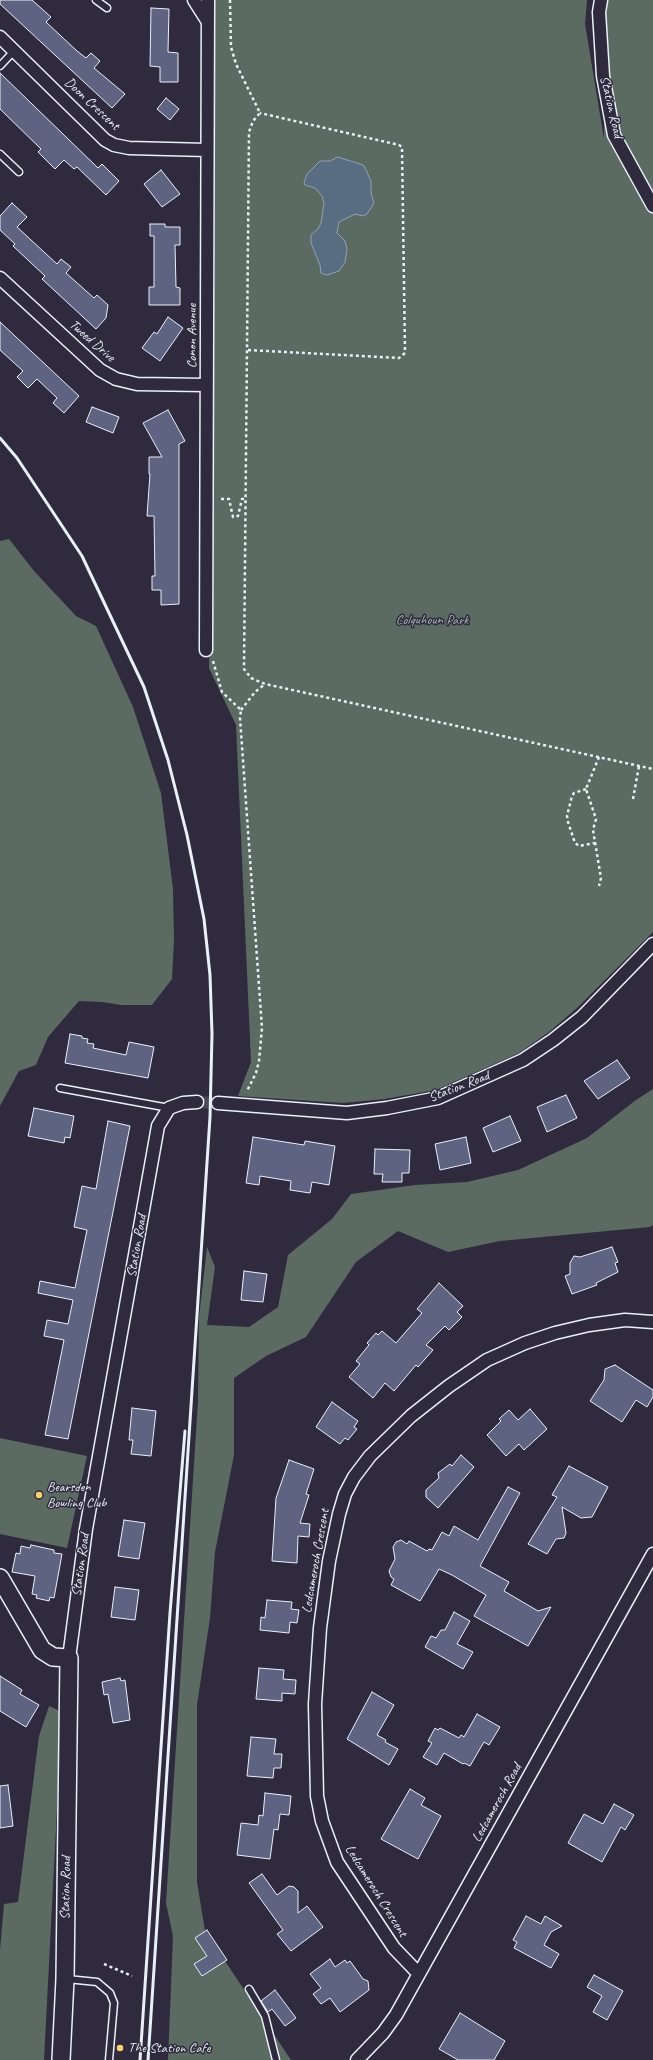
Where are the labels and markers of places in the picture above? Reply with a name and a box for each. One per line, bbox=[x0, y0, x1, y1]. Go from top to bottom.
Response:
place label: Bearsden Bowling Club bbox=[47, 1479, 106, 1512]
marker: Bearsden Bowling Club bbox=[34, 1490, 44, 1500]
place label: The Station Cafe bbox=[128, 2040, 210, 2056]
marker: The Station Cafe bbox=[115, 2043, 125, 2053]

